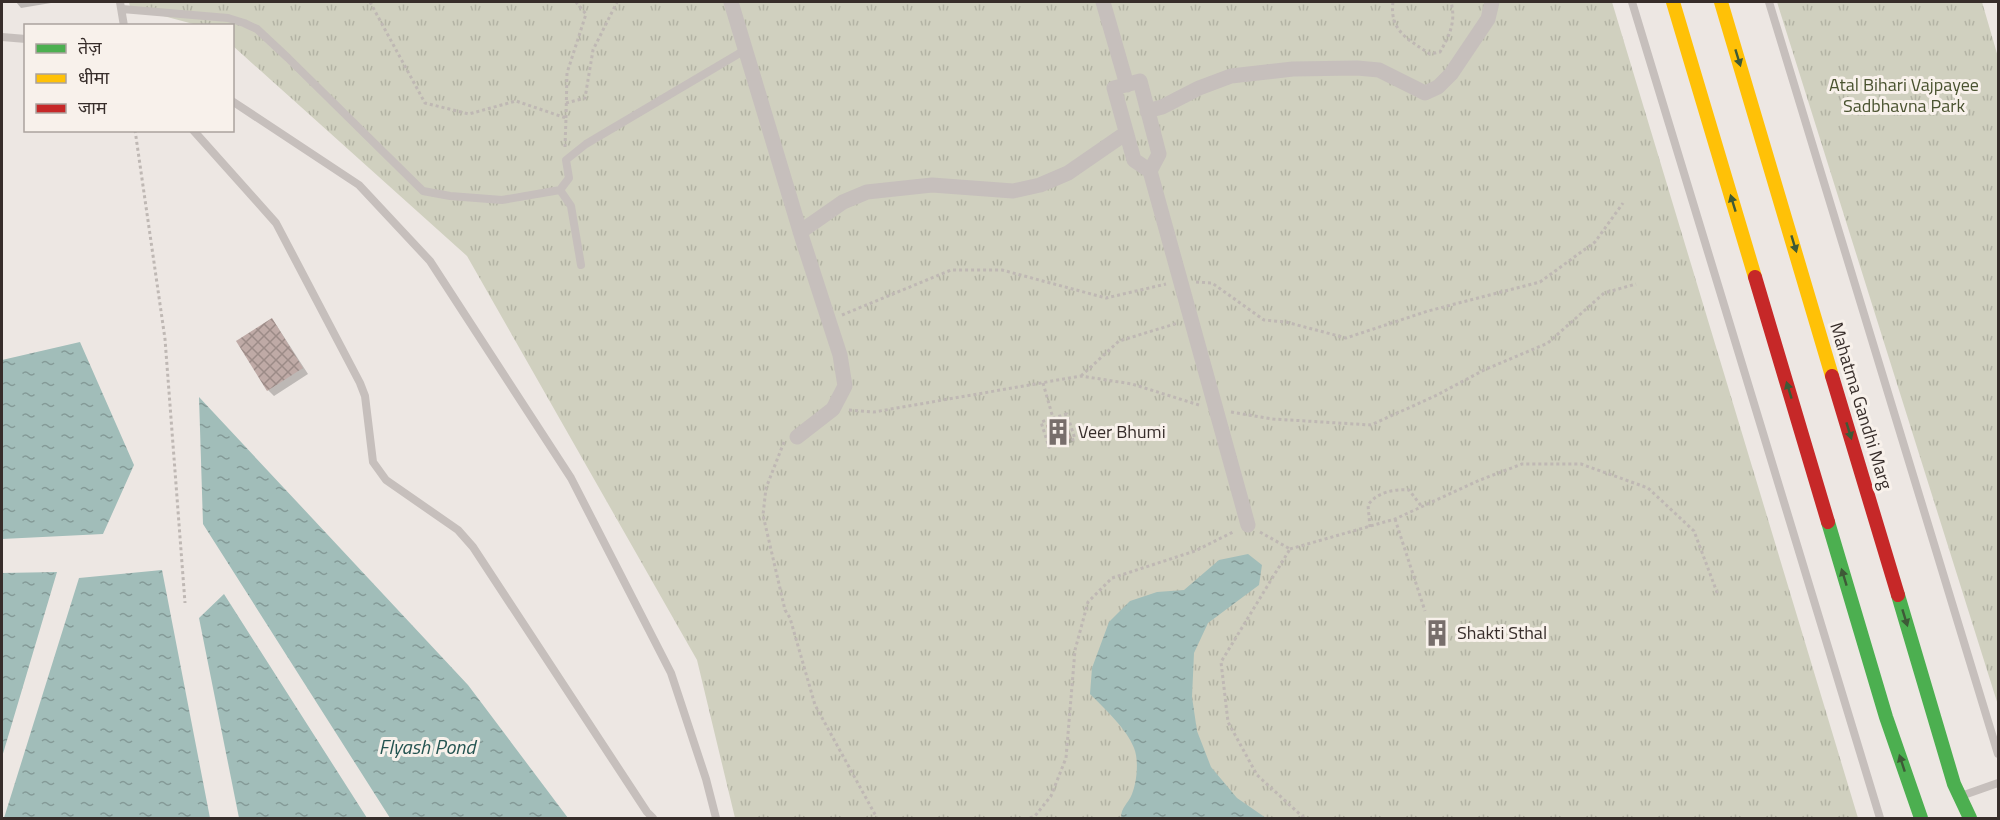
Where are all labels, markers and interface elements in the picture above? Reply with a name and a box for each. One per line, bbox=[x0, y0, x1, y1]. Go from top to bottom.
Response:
legend bbox=[24, 24, 234, 132]
text: तेज़ bbox=[78, 34, 102, 61]
one-way arrow bbox=[1734, 49, 1743, 67]
text: धीमा bbox=[78, 64, 109, 91]
park label: Atal Bihari Vajpayee Sadbhavna Park bbox=[1829, 71, 1979, 119]
text: जाम bbox=[78, 94, 108, 121]
one-way arrow bbox=[1728, 194, 1737, 212]
one-way arrow bbox=[1790, 236, 1799, 254]
street label: Mahatma Gandhi Marg bbox=[1823, 319, 1900, 493]
one-way arrow bbox=[1784, 381, 1793, 399]
building icon: Veer Bhumi bbox=[1043, 417, 1073, 447]
place label: Veer Bhumi bbox=[1078, 418, 1166, 445]
one-way arrow bbox=[1845, 422, 1854, 440]
one-way arrow bbox=[1839, 568, 1849, 586]
one-way arrow bbox=[1901, 609, 1910, 627]
building icon: Shakti Sthal bbox=[1422, 618, 1452, 648]
place label: Shakti Sthal bbox=[1457, 619, 1547, 646]
water label: Flyash Pond bbox=[379, 731, 477, 762]
one-way arrow bbox=[1896, 754, 1906, 772]

